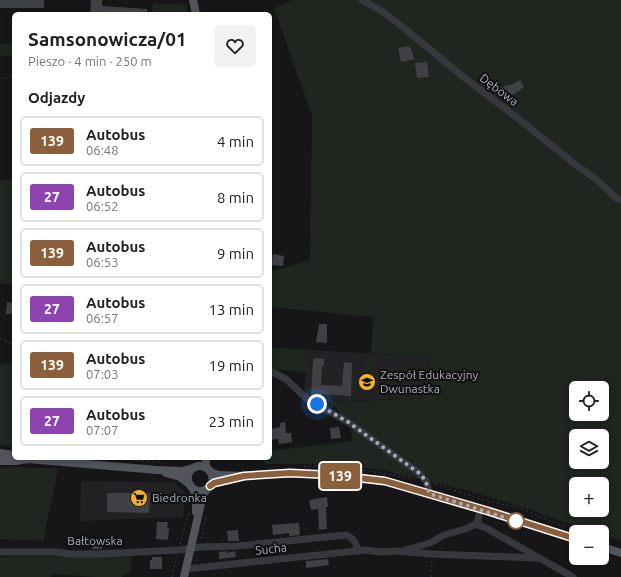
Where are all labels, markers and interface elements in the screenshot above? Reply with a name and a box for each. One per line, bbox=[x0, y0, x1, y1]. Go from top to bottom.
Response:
button: heart bbox=[214, 25, 256, 67]
text: Samsonowicza/01 bbox=[28, 28, 187, 50]
text: Pieszo · 4 min · 250 m bbox=[28, 54, 152, 68]
street label: Dębowa bbox=[478, 71, 521, 108]
text: Odjazdy bbox=[28, 89, 85, 106]
text: Autobus bbox=[86, 126, 145, 143]
text: 139 bbox=[40, 133, 64, 149]
text: 4 min bbox=[217, 133, 254, 150]
text: 06:48 bbox=[86, 143, 119, 157]
text: Autobus bbox=[86, 182, 145, 199]
text: 27 bbox=[44, 189, 60, 205]
text: 8 min bbox=[217, 189, 254, 206]
text: 06:52 bbox=[86, 199, 119, 213]
text: Autobus bbox=[86, 238, 145, 255]
text: 139 bbox=[40, 245, 64, 261]
text: 9 min bbox=[217, 245, 254, 262]
text: 06:53 bbox=[86, 255, 119, 269]
text: Autobus bbox=[86, 294, 145, 311]
text: 27 bbox=[44, 301, 60, 317]
text: 13 min bbox=[208, 301, 254, 318]
text: 06:57 bbox=[86, 311, 119, 325]
text: Autobus bbox=[86, 350, 145, 367]
text: 139 bbox=[40, 357, 64, 373]
text: 19 min bbox=[208, 357, 254, 374]
text: 07:03 bbox=[86, 367, 119, 381]
place label: Zespół Edukacyjny Dwunastka bbox=[380, 368, 478, 395]
school or university icon: Zespół Edukacyjny Dwunastka bbox=[357, 372, 377, 392]
map controls bbox=[569, 381, 609, 565]
button: locate bbox=[569, 381, 609, 421]
your location bbox=[307, 394, 327, 414]
text: Autobus bbox=[86, 406, 145, 423]
text: 27 bbox=[44, 413, 60, 429]
text: 23 min bbox=[208, 413, 254, 430]
text: 07:07 bbox=[86, 423, 119, 437]
button: layers bbox=[569, 429, 609, 469]
line badge: 139 bbox=[317, 463, 363, 489]
text: 139 bbox=[328, 468, 352, 484]
button: + bbox=[569, 477, 609, 517]
supermarket icon: Biedronka bbox=[129, 488, 149, 508]
place label: Biedronka bbox=[152, 491, 207, 504]
unlabelled marker bbox=[507, 512, 525, 530]
button: − bbox=[569, 525, 609, 565]
street label: Bałtowska bbox=[67, 534, 123, 547]
street label: Sucha bbox=[254, 540, 287, 557]

